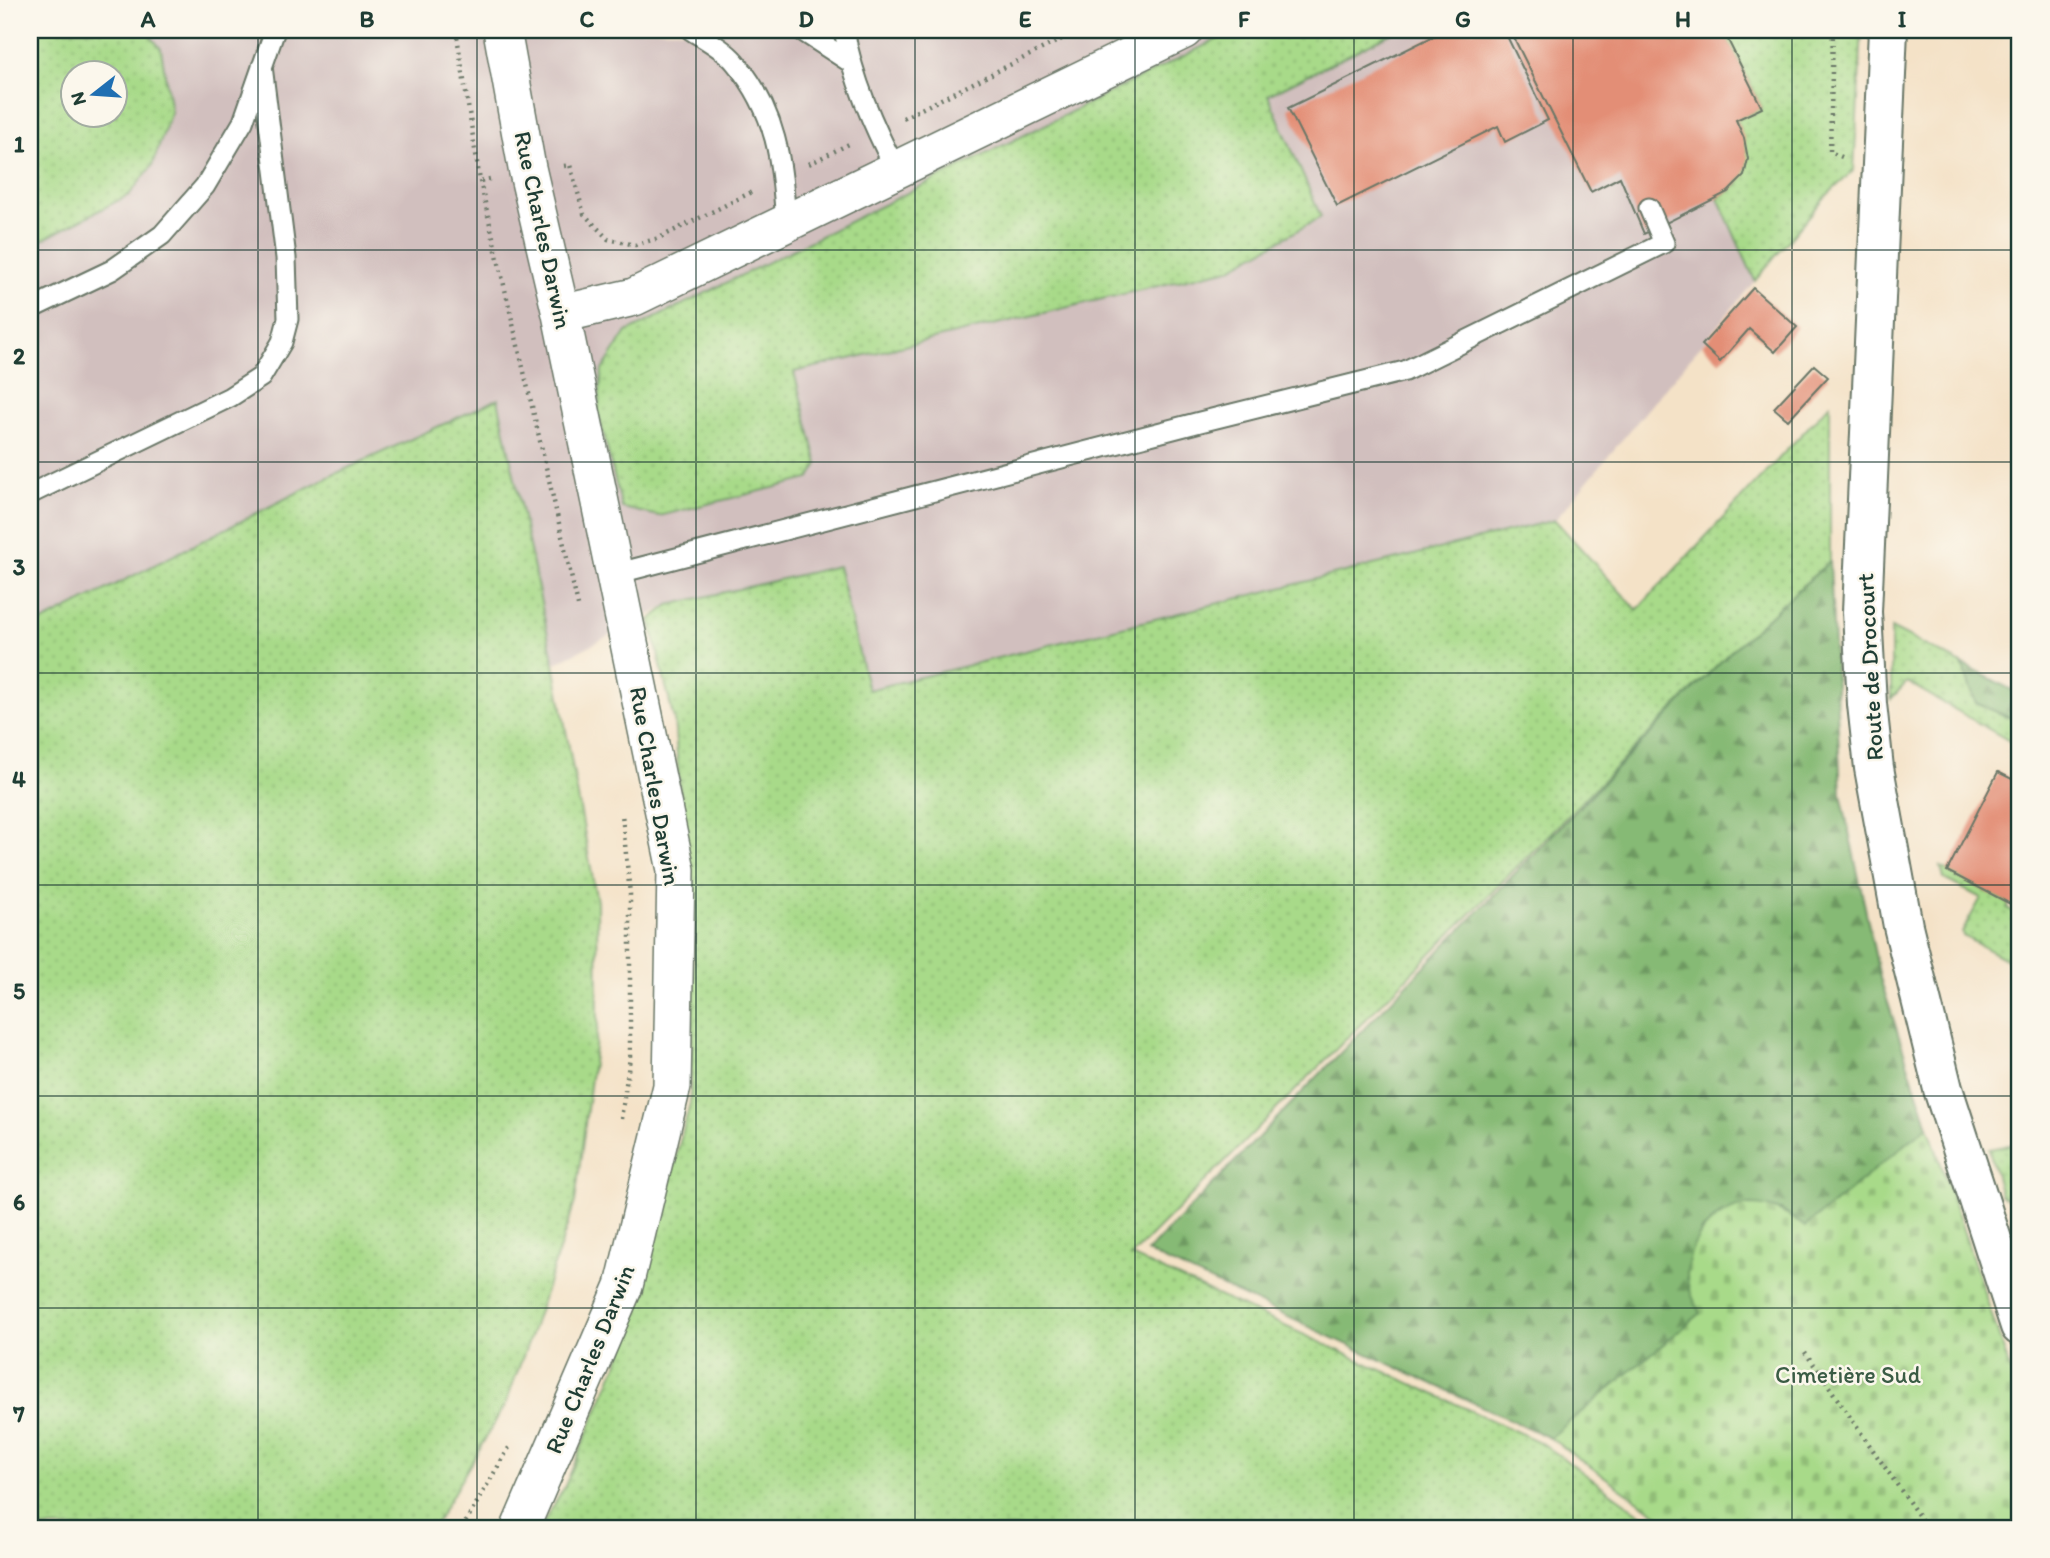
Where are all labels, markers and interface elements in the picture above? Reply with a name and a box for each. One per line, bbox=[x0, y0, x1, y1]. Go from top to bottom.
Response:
text: A bbox=[140, 5, 156, 33]
text: B bbox=[360, 5, 375, 33]
text: C bbox=[580, 5, 595, 33]
text: D bbox=[798, 5, 814, 33]
text: E bbox=[1019, 5, 1032, 33]
text: F bbox=[1238, 5, 1251, 33]
text: G bbox=[1455, 5, 1471, 33]
text: H bbox=[1675, 5, 1691, 33]
text: I bbox=[1898, 5, 1907, 33]
north arrow bbox=[60, 60, 130, 130]
text: N bbox=[65, 89, 91, 108]
street label: Rue Charles Darwin bbox=[508, 128, 579, 332]
text: 1 bbox=[14, 130, 25, 158]
text: 2 bbox=[13, 342, 26, 370]
text: 3 bbox=[13, 553, 26, 581]
street label: Route de Drocourt bbox=[1850, 572, 1889, 762]
street label: Rue Charles Darwin bbox=[624, 684, 687, 888]
text: 4 bbox=[12, 765, 26, 793]
text: 5 bbox=[13, 977, 25, 1005]
text: 6 bbox=[13, 1188, 25, 1216]
street label: Rue Charles Darwin bbox=[538, 1260, 641, 1458]
park label: Cimetière Sud bbox=[1775, 1360, 1921, 1389]
text: 7 bbox=[12, 1400, 25, 1428]

